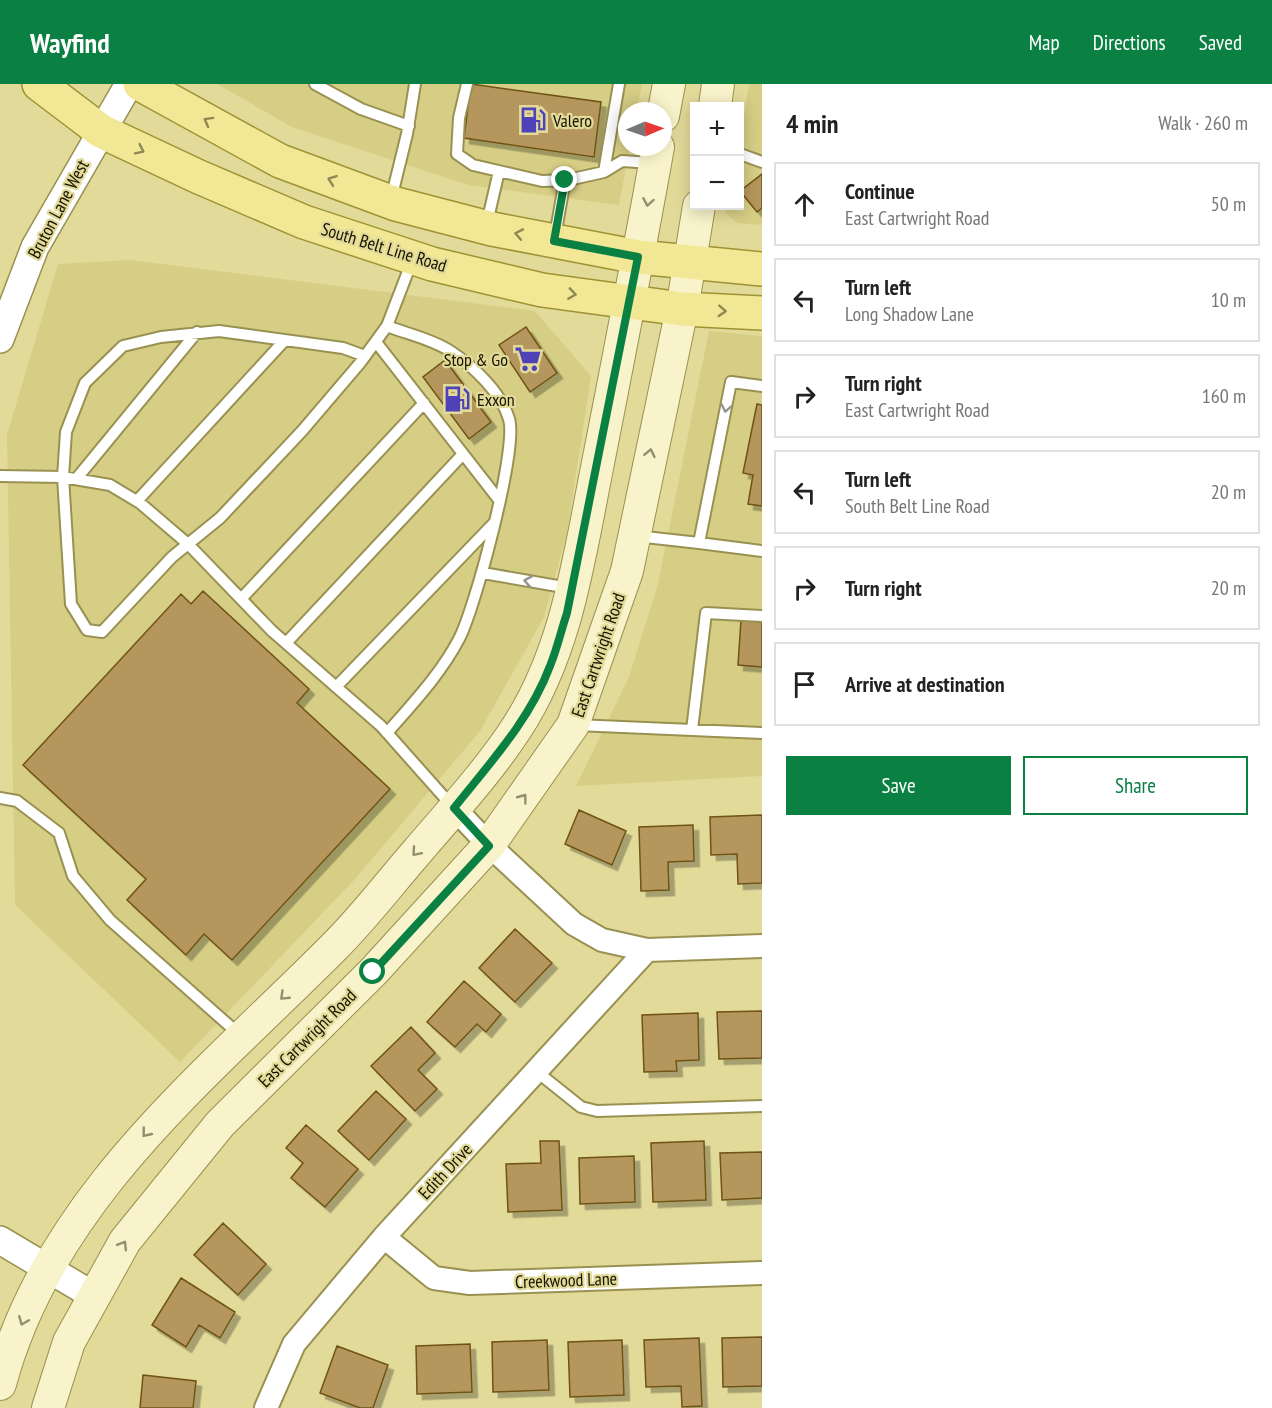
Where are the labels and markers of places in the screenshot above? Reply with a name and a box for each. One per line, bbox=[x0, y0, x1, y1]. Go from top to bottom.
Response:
fuel station icon: Valero bbox=[518, 105, 548, 135]
place label: Valero bbox=[552, 109, 592, 132]
supermarket icon: Stop & Go bbox=[513, 344, 543, 374]
place label: Stop & Go bbox=[444, 348, 508, 371]
fuel station icon: Exxon bbox=[442, 384, 472, 414]
place label: Exxon bbox=[477, 388, 515, 411]

